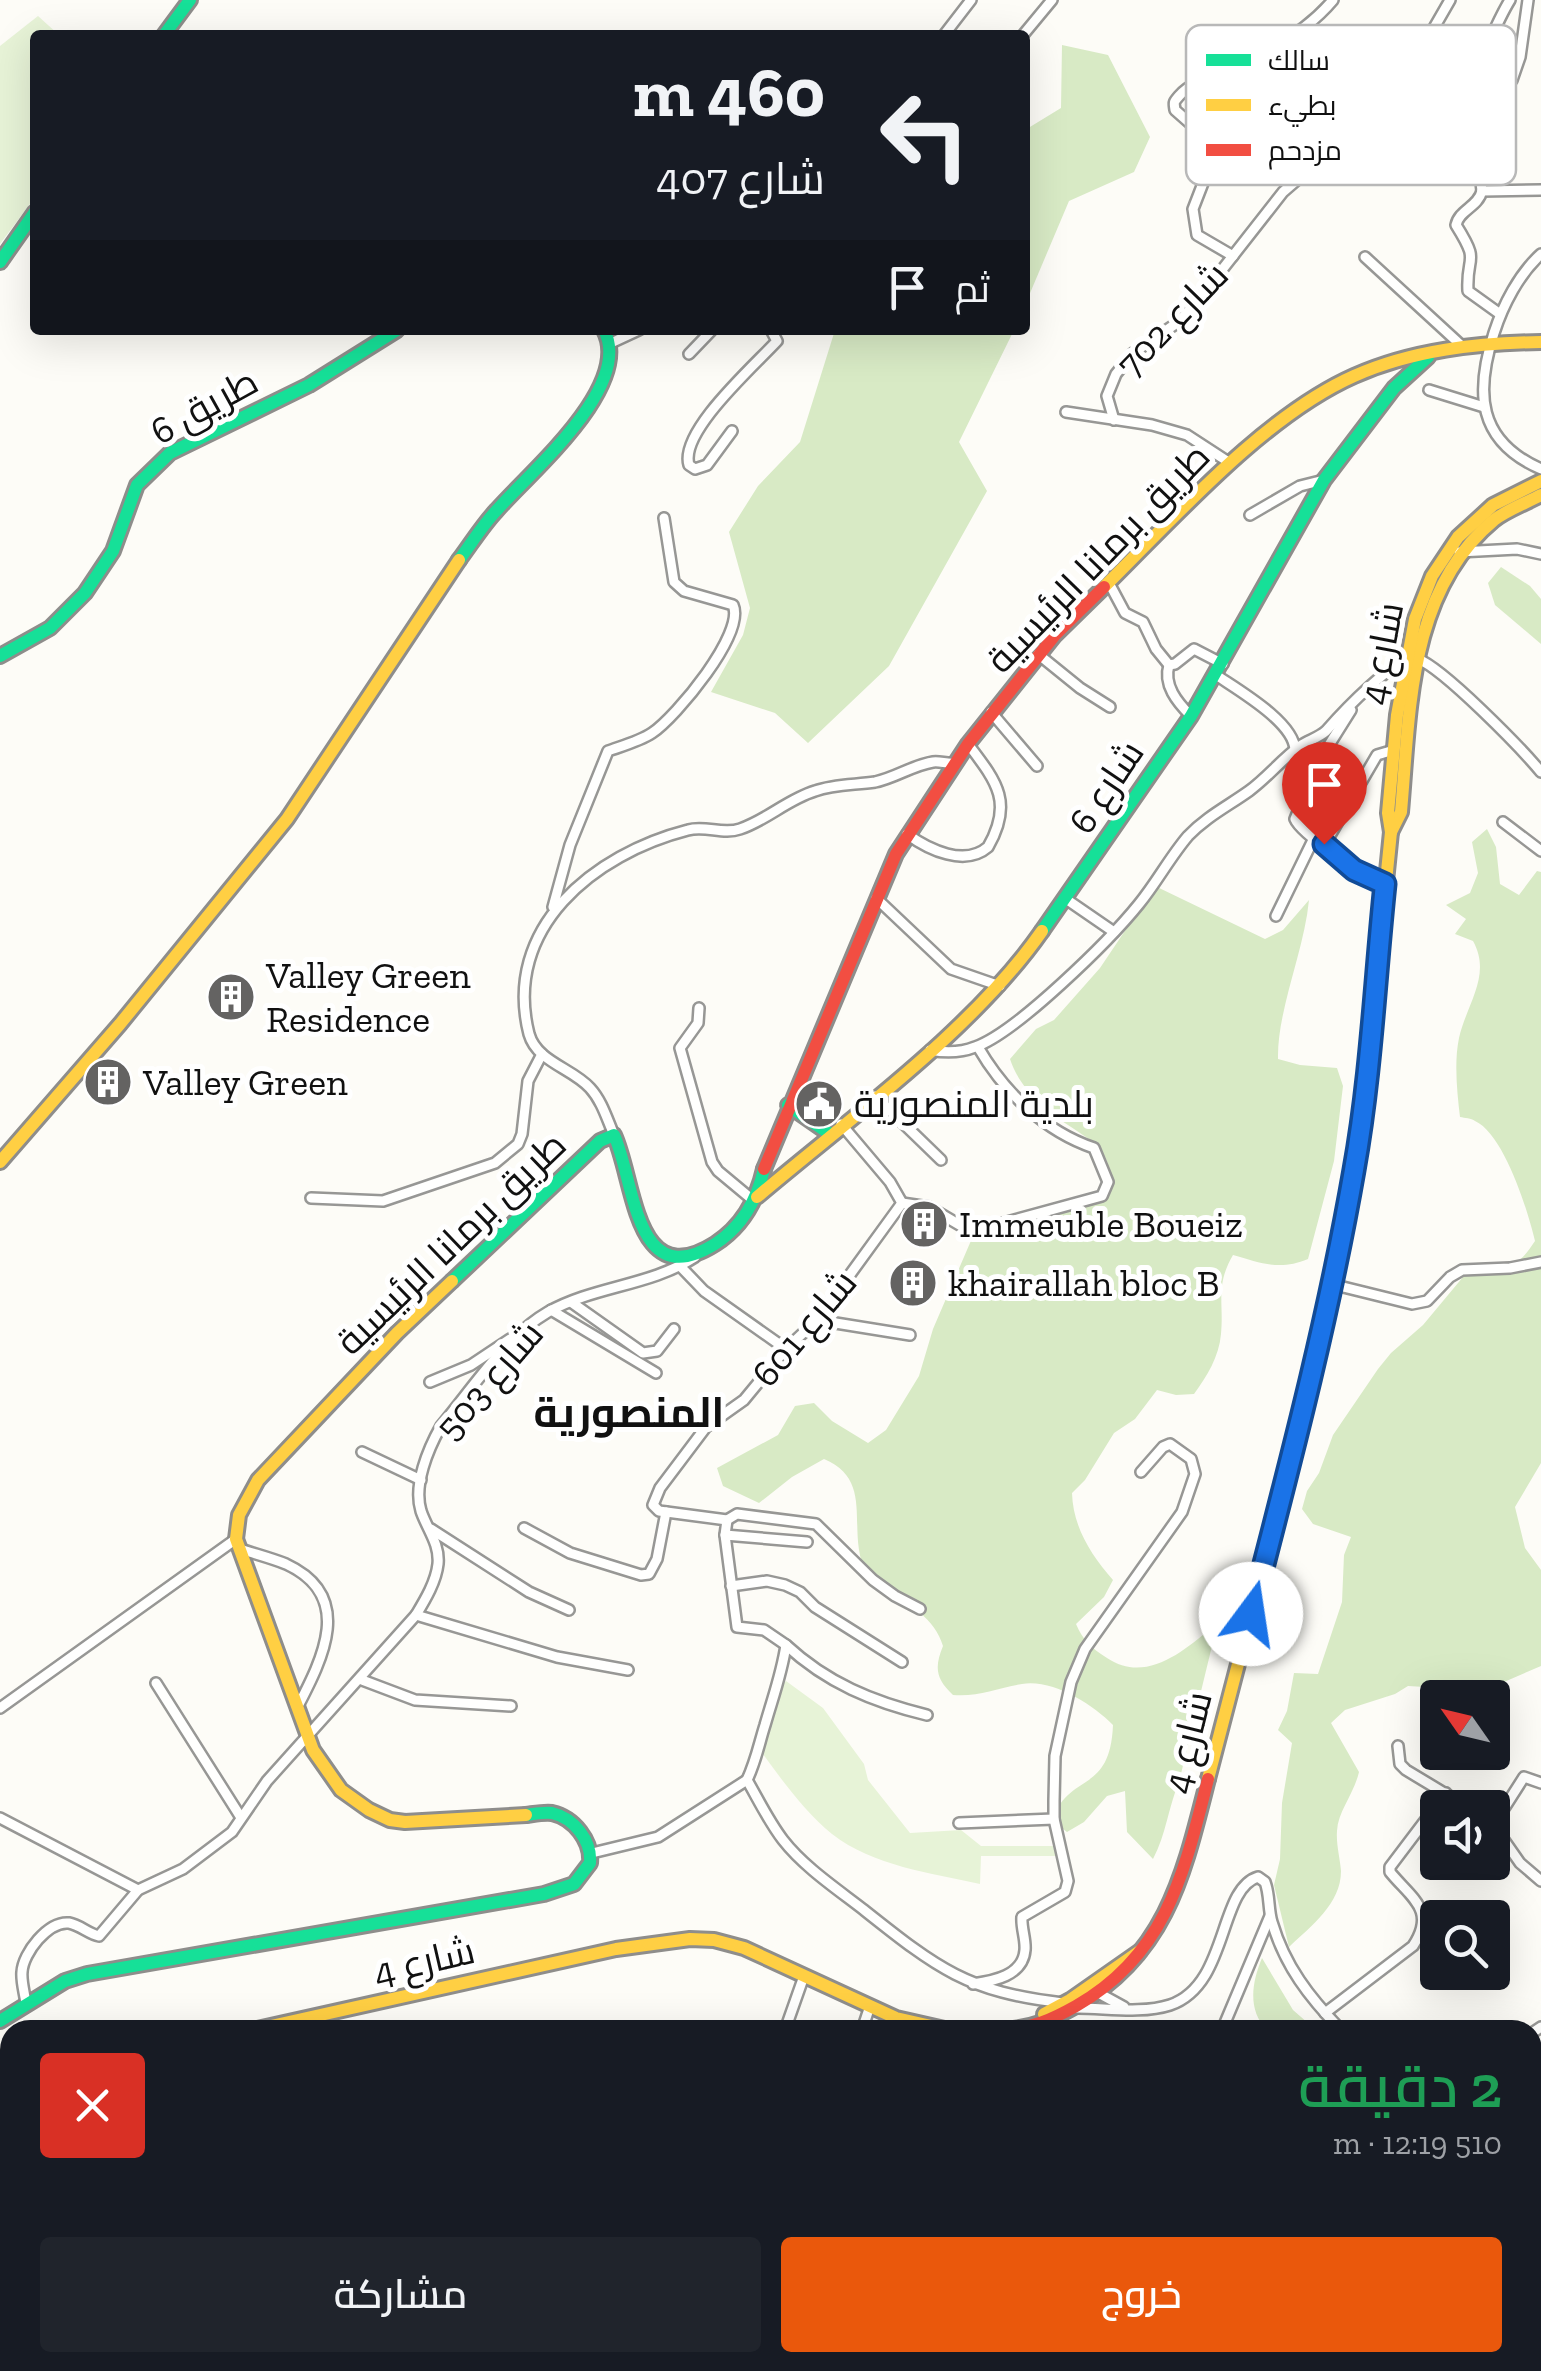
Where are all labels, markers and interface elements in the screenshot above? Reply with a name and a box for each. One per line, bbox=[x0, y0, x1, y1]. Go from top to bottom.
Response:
legend bbox=[1186, 25, 1516, 185]
text: سالك bbox=[1268, 44, 1330, 77]
text: 460 m bbox=[633, 50, 825, 134]
icon: left bbox=[860, 70, 990, 200]
text: بطيء bbox=[1268, 89, 1336, 127]
text: مزدحم bbox=[1268, 134, 1342, 170]
text: شارع 407 bbox=[656, 152, 825, 206]
street label: شارع 702 bbox=[1106, 252, 1239, 387]
icon: arrive bbox=[880, 260, 935, 315]
text: ثم bbox=[955, 266, 990, 312]
street label: طريق 6 bbox=[142, 358, 266, 454]
street label: طريق برمانا الرئيسية bbox=[977, 433, 1219, 683]
street label: شارع 4 bbox=[1349, 598, 1415, 708]
street label: شارع 6 bbox=[1058, 732, 1155, 843]
pin bbox=[1282, 742, 1367, 845]
icon: arrive bbox=[1297, 757, 1352, 812]
place label: Valley Green Residence bbox=[265, 952, 471, 1042]
building icon: Valley Green Residence bbox=[205, 971, 257, 1023]
building icon: Valley Green bbox=[82, 1056, 134, 1108]
place label: Valley Green bbox=[142, 1059, 348, 1105]
public building icon: بلدية المنصورية bbox=[793, 1078, 845, 1130]
place label: بلدية المنصورية bbox=[854, 1081, 1094, 1127]
street label: طريق برمانا الرئيسية bbox=[326, 1122, 576, 1364]
building icon: Immeuble Boueiz bbox=[898, 1198, 950, 1250]
place label: Immeuble Boueiz bbox=[959, 1201, 1243, 1247]
building icon: khairallah bloc B bbox=[887, 1257, 939, 1309]
street label: شارع 601 bbox=[742, 1260, 868, 1397]
place label: khairallah bloc B bbox=[948, 1260, 1219, 1306]
street label: شارع 503 bbox=[425, 1311, 555, 1450]
district label: المنصورية bbox=[534, 1387, 724, 1438]
position arrow bbox=[1199, 1562, 1303, 1666]
north arrow bbox=[1420, 1680, 1510, 1770]
map controls bbox=[1420, 1680, 1510, 1990]
street label: شارع 4 bbox=[1152, 1687, 1224, 1798]
button: sound bbox=[1420, 1790, 1510, 1880]
button: search bbox=[1420, 1900, 1510, 1990]
street label: شارع 4 bbox=[369, 1927, 480, 1997]
text: 2 دقيقة bbox=[1298, 2050, 1502, 2122]
button: close bbox=[40, 2053, 145, 2158]
text: 510 m · 12:19 bbox=[1333, 2124, 1502, 2162]
button: مشاركة bbox=[40, 2237, 761, 2352]
button: خروج bbox=[781, 2237, 1502, 2352]

